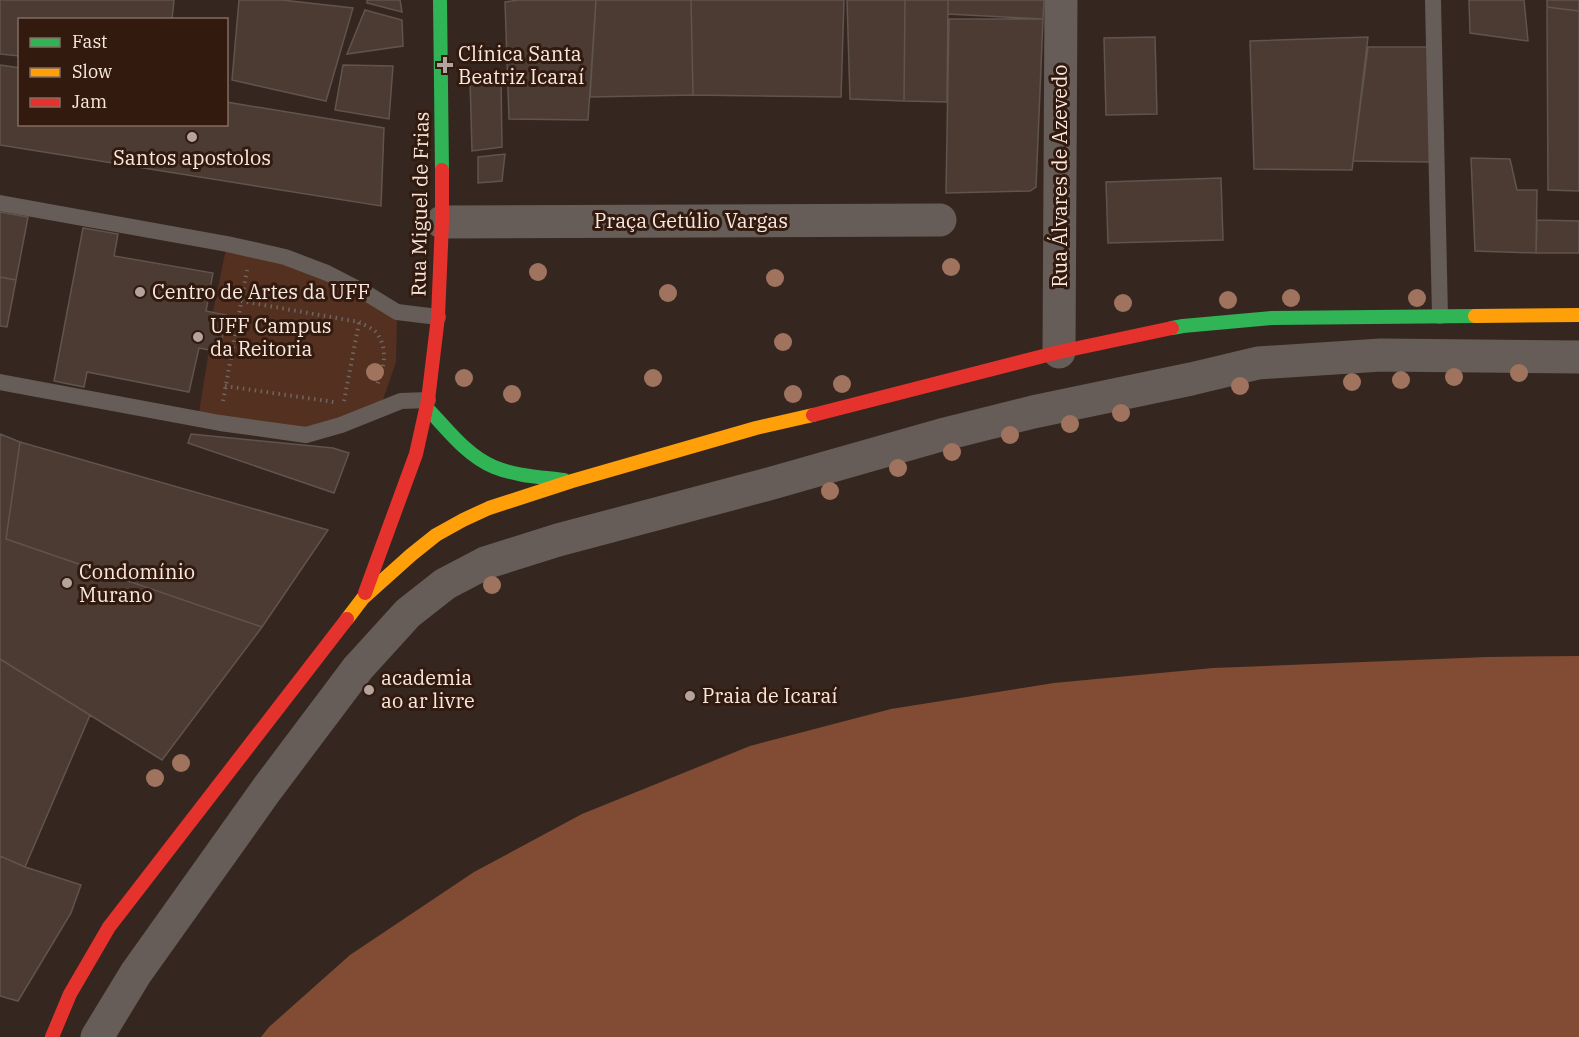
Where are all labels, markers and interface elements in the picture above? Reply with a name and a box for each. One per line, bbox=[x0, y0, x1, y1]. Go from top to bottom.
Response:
legend bbox=[18, 18, 228, 126]
text: Fast bbox=[72, 30, 107, 53]
place label: Clínica Santa Beatriz Icaraí bbox=[458, 40, 584, 90]
marker: Clínica Santa Beatriz Icaraí bbox=[436, 56, 454, 74]
text: Slow bbox=[72, 60, 112, 83]
street label: Rua Álvares de Azevedo bbox=[1046, 64, 1073, 288]
text: Jam bbox=[72, 90, 107, 113]
street label: Rua Miguel de Frias bbox=[404, 111, 435, 297]
marker: Santos apostolos bbox=[185, 130, 199, 144]
place label: Santos apostolos bbox=[113, 144, 271, 171]
street label: Praça Getúlio Vargas bbox=[594, 207, 788, 234]
place label: Centro de Artes da UFF bbox=[152, 278, 370, 305]
marker: Centro de Artes da UFF bbox=[133, 285, 147, 299]
place label: UFF Campus da Reitoria bbox=[210, 312, 332, 362]
marker: UFF Campus da Reitoria bbox=[191, 330, 205, 344]
place label: Condomínio Murano bbox=[79, 558, 195, 608]
marker: Condomínio Murano bbox=[60, 576, 74, 590]
place label: academia ao ar livre bbox=[381, 664, 475, 714]
place label: Praia de Icaraí bbox=[702, 682, 838, 709]
marker: academia ao ar livre bbox=[362, 683, 376, 697]
marker: Praia de Icaraí bbox=[683, 689, 697, 703]

